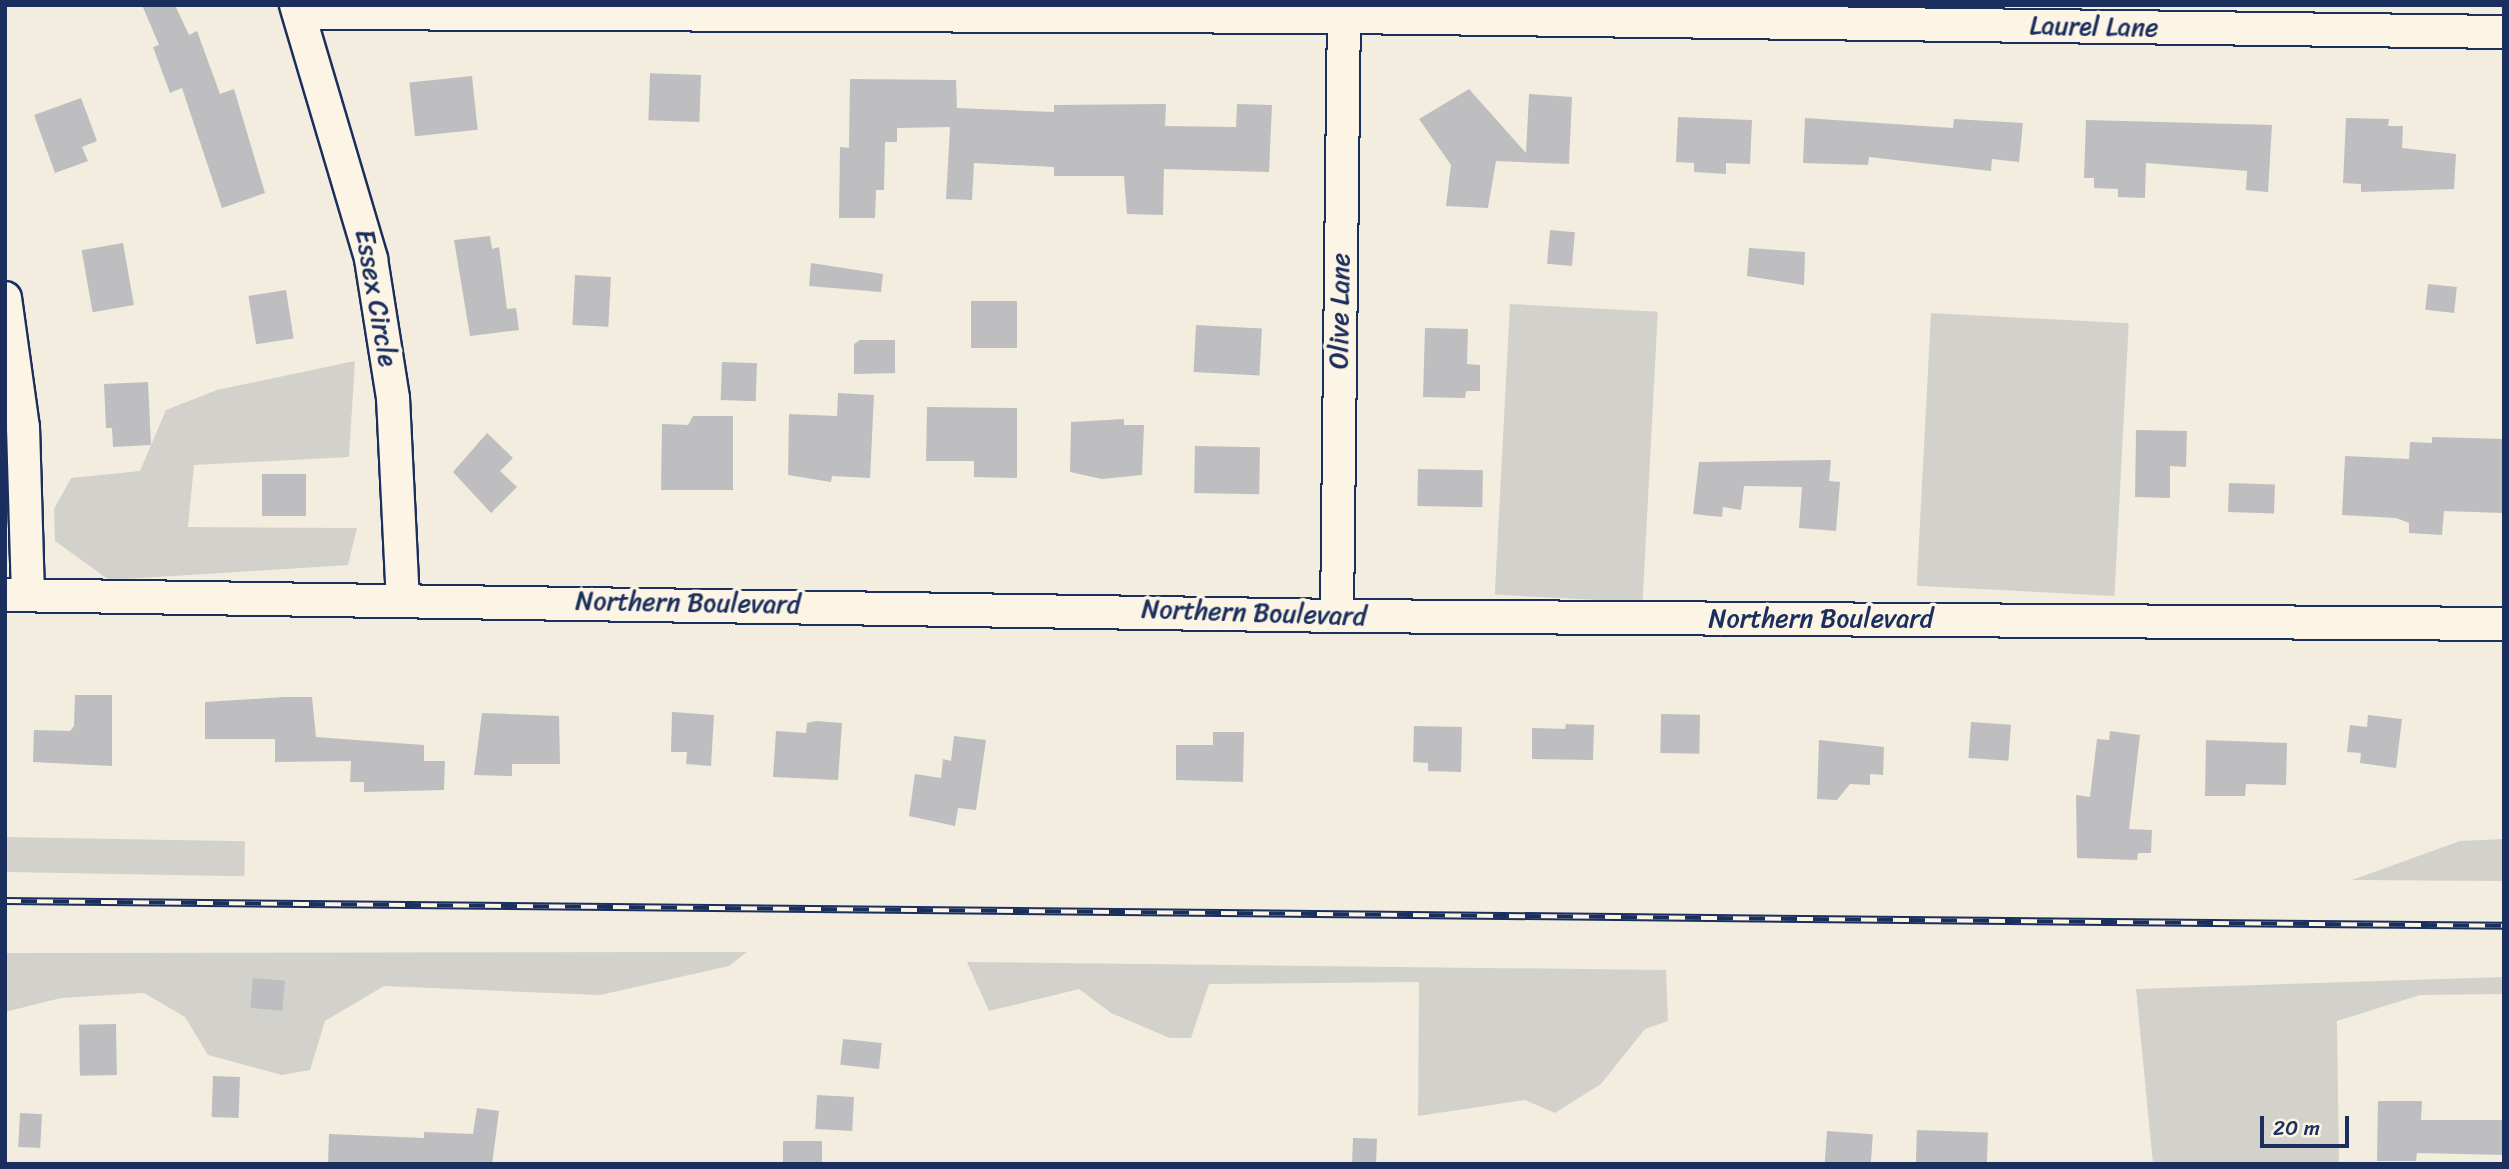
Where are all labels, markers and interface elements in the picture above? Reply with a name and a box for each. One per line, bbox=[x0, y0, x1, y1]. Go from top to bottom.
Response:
street label: Laurel Lane bbox=[2029, 10, 2159, 44]
street label: Essex Circle bbox=[349, 227, 403, 369]
street label: Olive Lane bbox=[1323, 253, 1357, 369]
street label: Northern Boulevard bbox=[575, 585, 801, 621]
street label: Northern Boulevard bbox=[1141, 593, 1367, 633]
street label: Northern Boulevard bbox=[1709, 603, 1933, 635]
scale bar bbox=[2264, 1102, 2353, 1146]
text: 20 m bbox=[2273, 1109, 2320, 1147]

